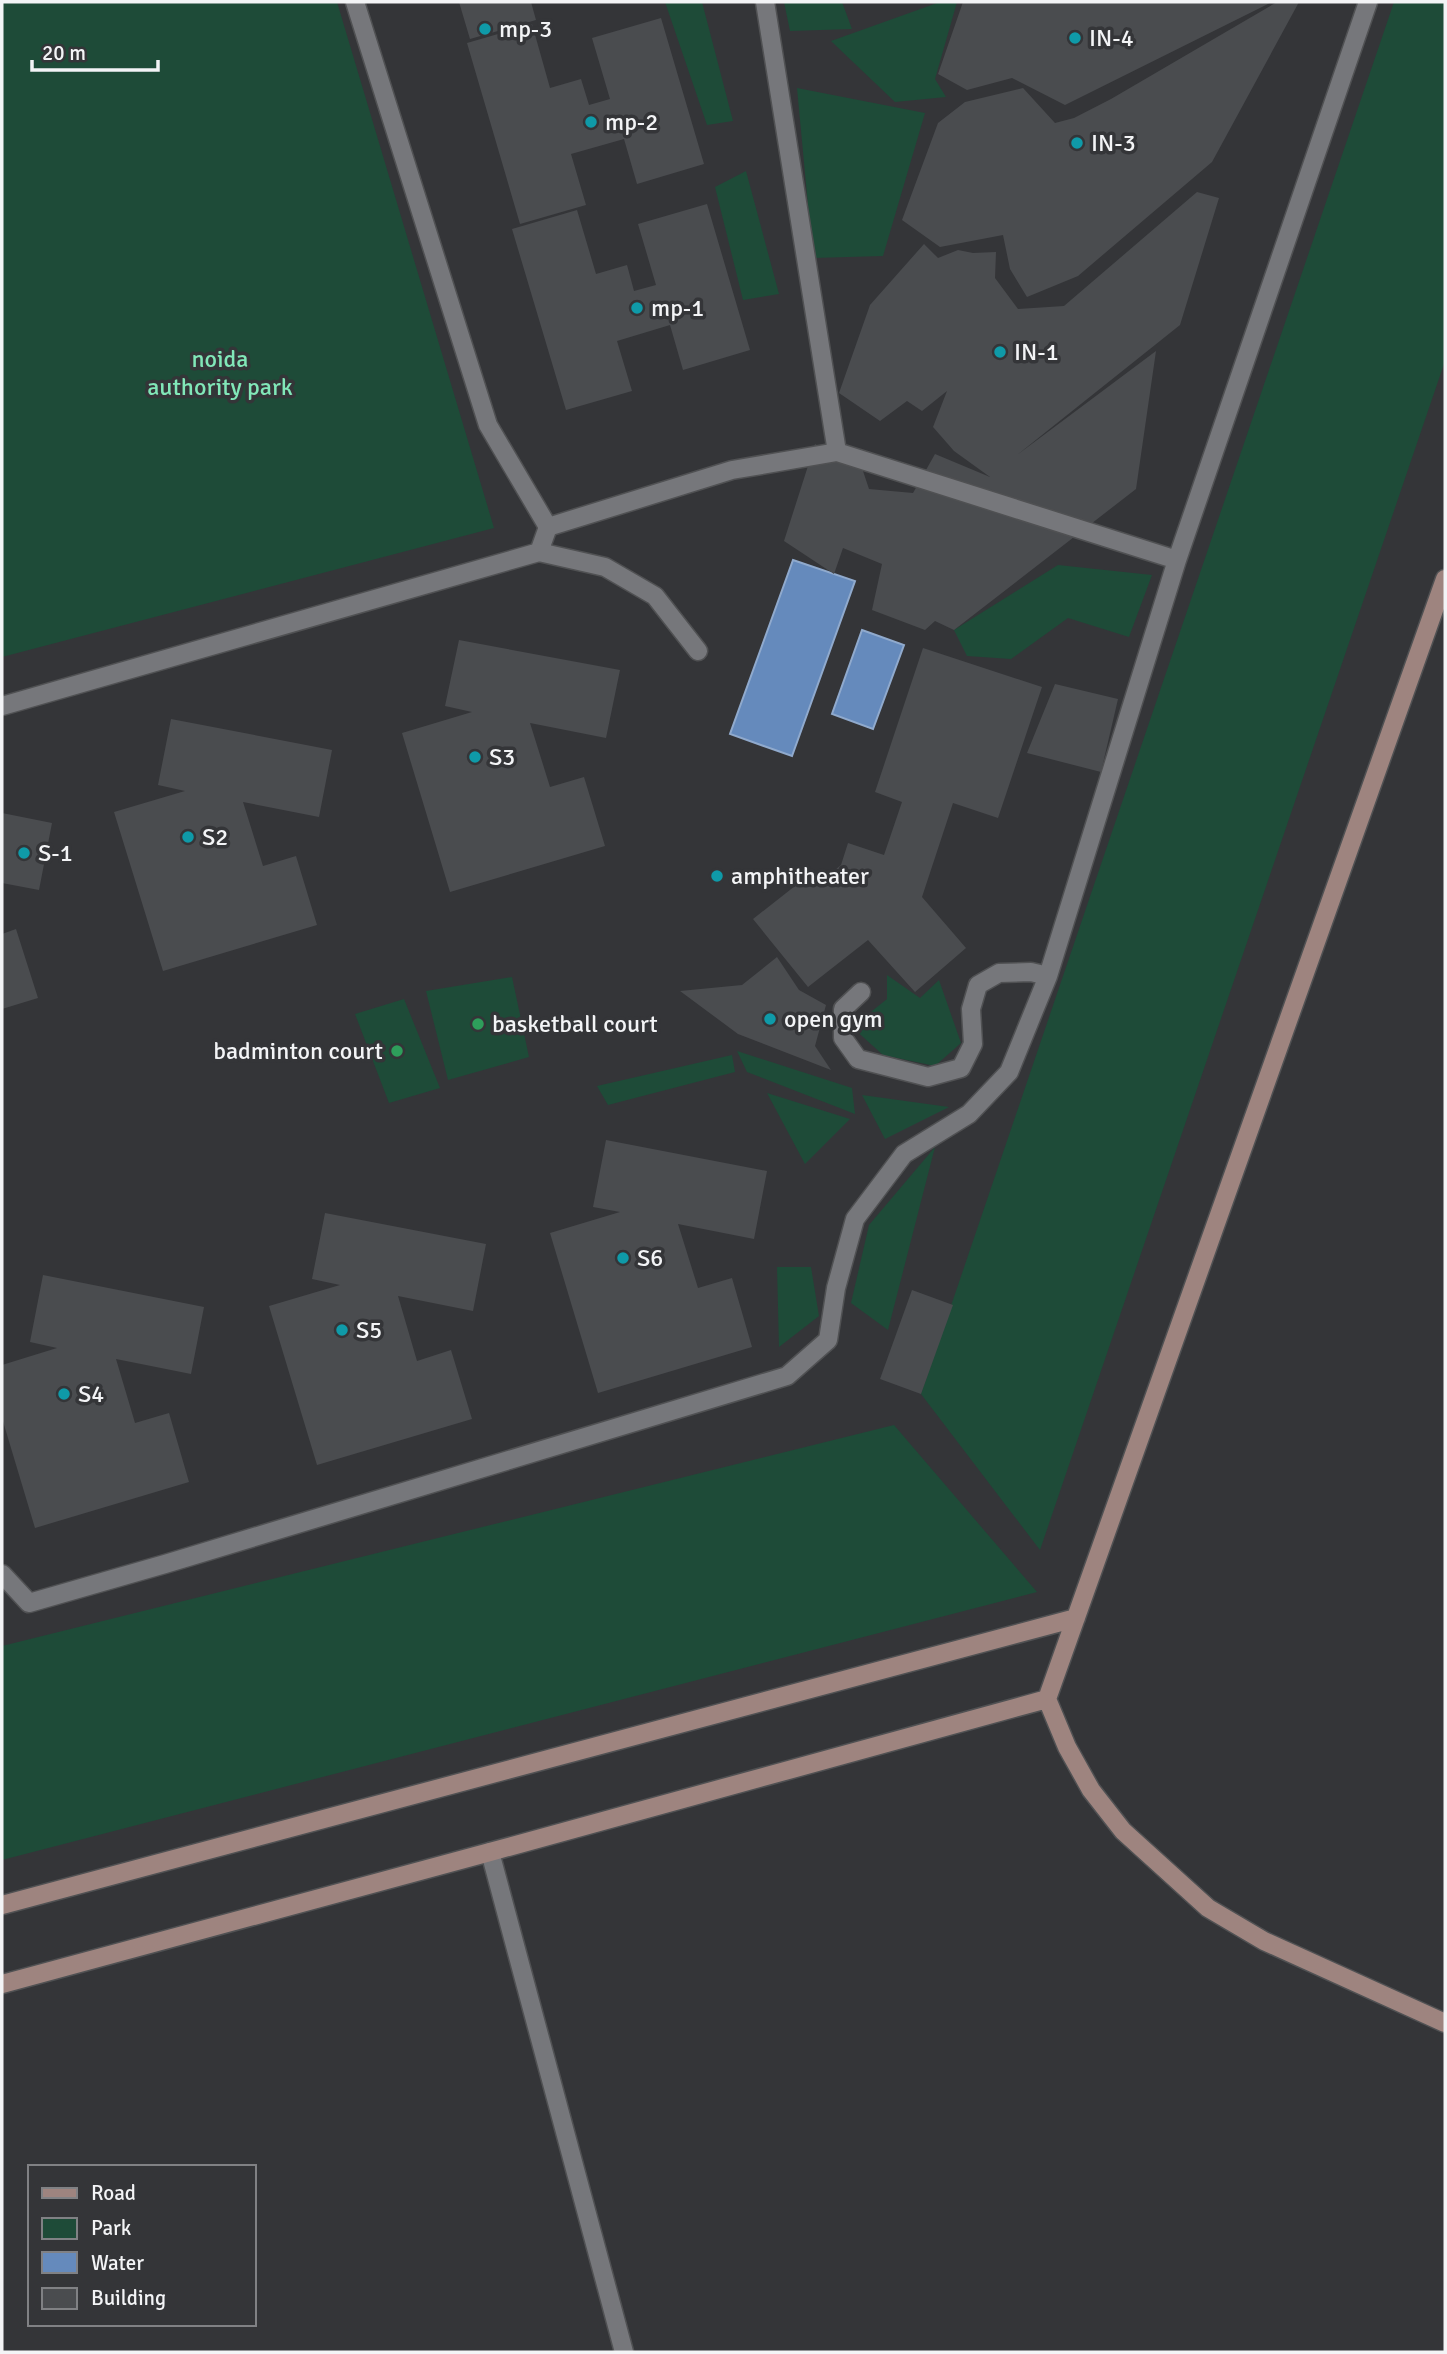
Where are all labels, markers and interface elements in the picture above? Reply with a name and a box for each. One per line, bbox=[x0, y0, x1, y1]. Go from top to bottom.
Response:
place label: mp-3 bbox=[499, 14, 552, 44]
marker: mp-3 bbox=[477, 21, 493, 37]
place label: IN-4 bbox=[1089, 23, 1134, 53]
scale bar bbox=[32, 28, 158, 72]
marker: IN-4 bbox=[1067, 30, 1083, 46]
text: 20 m bbox=[42, 40, 86, 66]
place label: mp-2 bbox=[605, 107, 658, 137]
marker: mp-2 bbox=[583, 114, 599, 130]
place label: IN-3 bbox=[1091, 128, 1136, 158]
marker: IN-3 bbox=[1069, 135, 1085, 151]
place label: mp-1 bbox=[651, 293, 704, 323]
marker: mp-1 bbox=[629, 300, 645, 316]
place label: IN-1 bbox=[1014, 337, 1059, 367]
park label: noida authority park bbox=[147, 344, 293, 402]
marker: IN-1 bbox=[992, 344, 1008, 360]
place label: S3 bbox=[489, 742, 515, 772]
marker: S3 bbox=[467, 749, 483, 765]
place label: S2 bbox=[202, 822, 228, 852]
marker: S2 bbox=[180, 829, 196, 845]
place label: S-1 bbox=[38, 838, 73, 868]
marker: S-1 bbox=[16, 845, 32, 861]
place label: amphitheater bbox=[731, 861, 869, 891]
marker: amphitheater bbox=[709, 868, 725, 884]
place label: open gym bbox=[784, 1004, 883, 1034]
place label: basketball court bbox=[492, 1009, 658, 1039]
marker: open gym bbox=[762, 1011, 778, 1027]
marker: basketball court bbox=[470, 1016, 486, 1032]
place label: badminton court bbox=[213, 1036, 383, 1066]
marker: badminton court bbox=[389, 1043, 405, 1059]
place label: S6 bbox=[637, 1243, 663, 1273]
marker: S6 bbox=[615, 1250, 631, 1266]
place label: S5 bbox=[356, 1315, 382, 1345]
marker: S5 bbox=[334, 1322, 350, 1338]
place label: S4 bbox=[78, 1379, 104, 1409]
marker: S4 bbox=[56, 1386, 72, 1402]
legend bbox=[28, 2165, 256, 2326]
text: Road bbox=[91, 2180, 136, 2206]
text: Park bbox=[91, 2215, 132, 2241]
text: Water bbox=[91, 2250, 144, 2276]
text: Building bbox=[91, 2285, 166, 2311]

